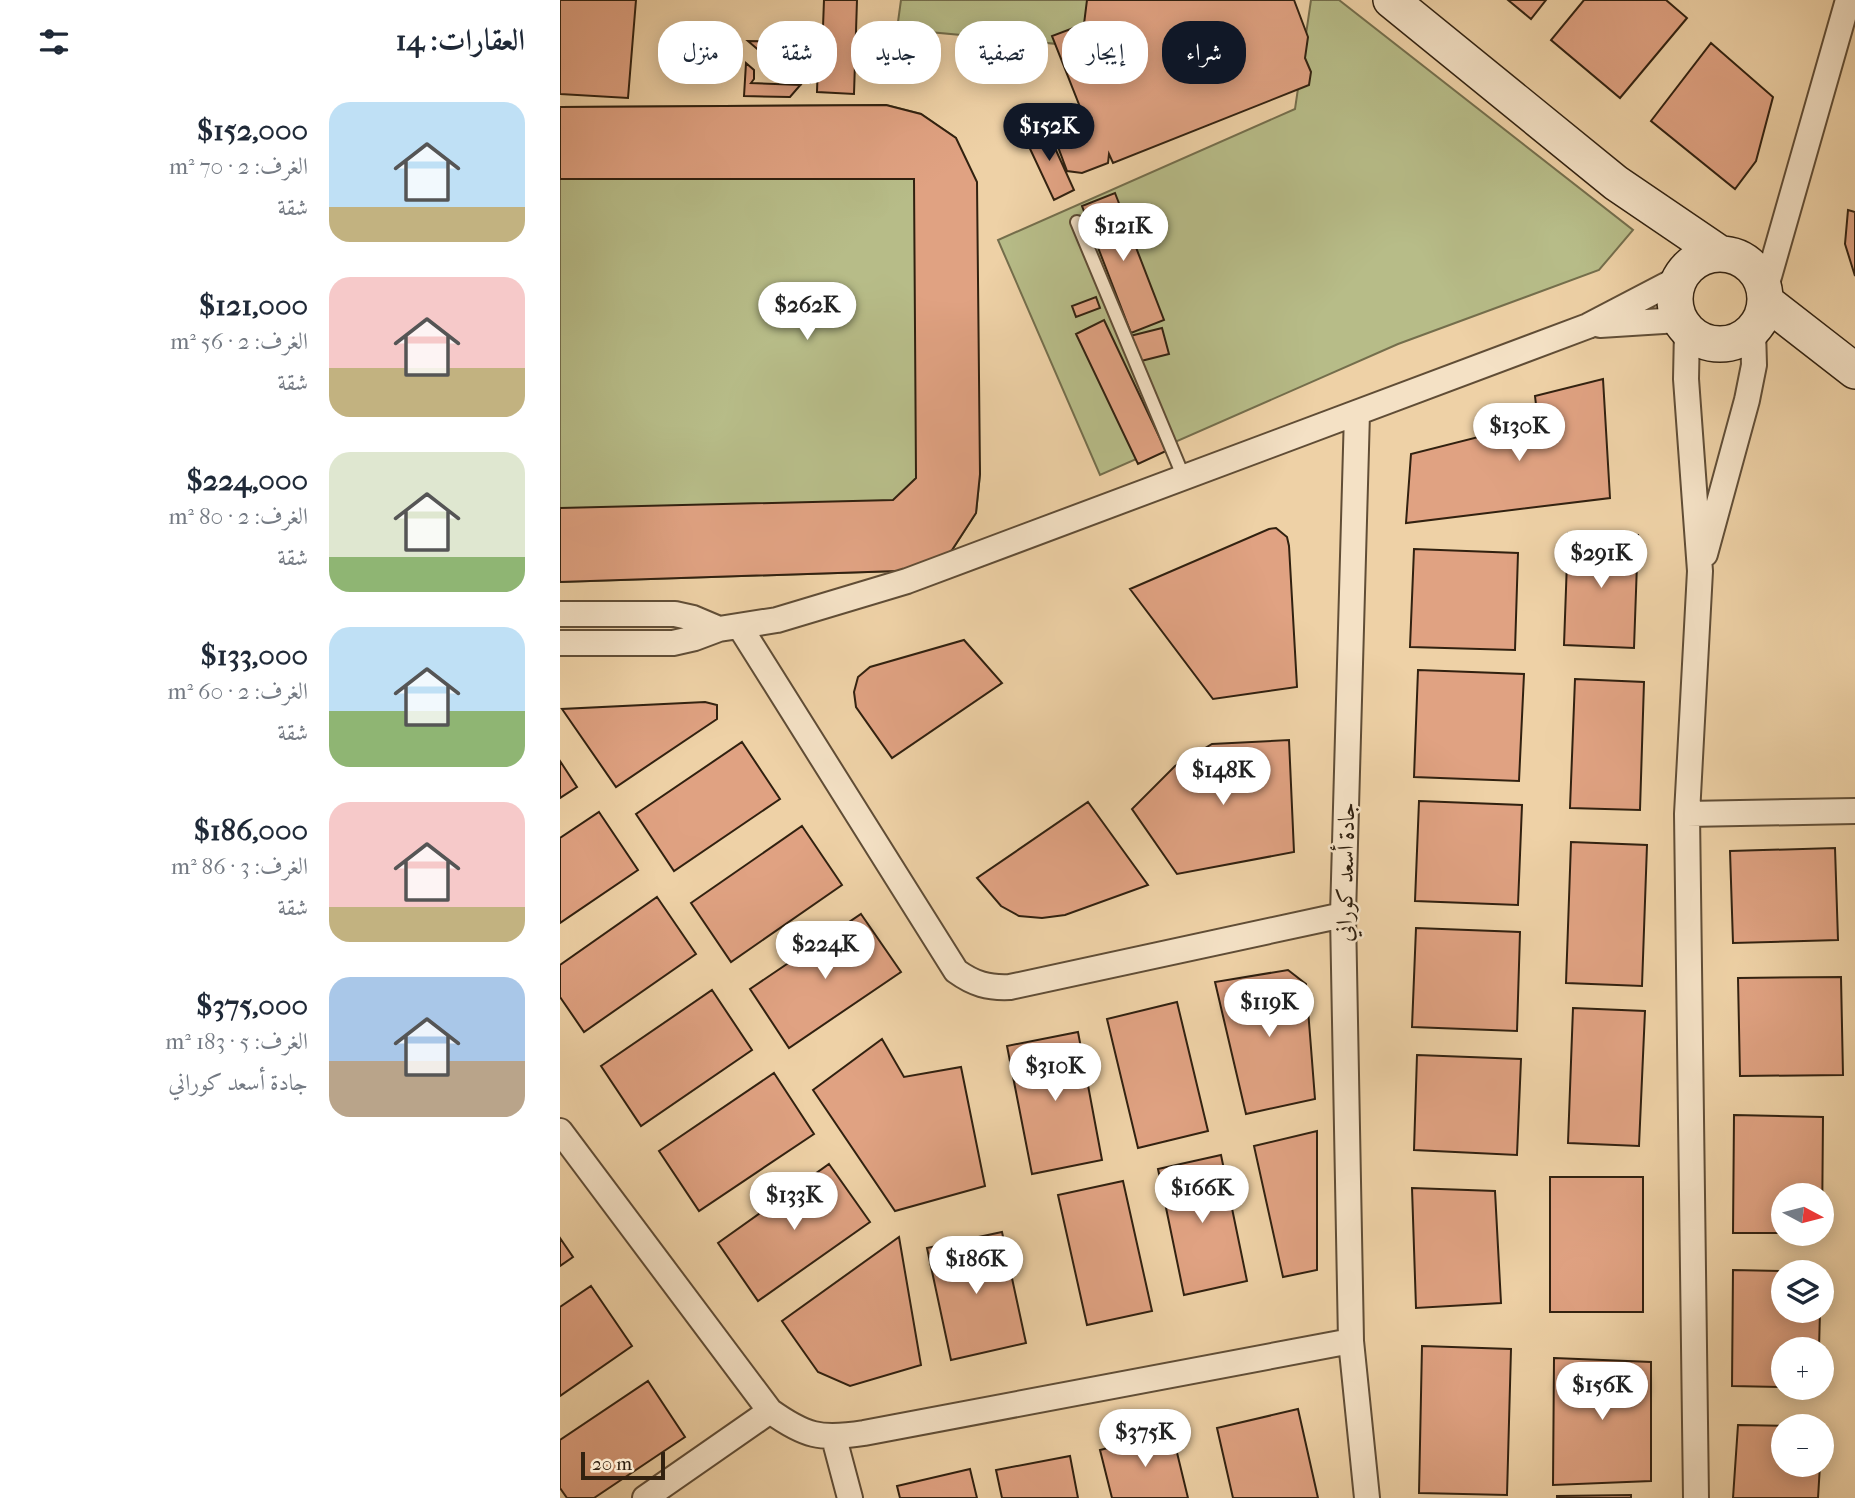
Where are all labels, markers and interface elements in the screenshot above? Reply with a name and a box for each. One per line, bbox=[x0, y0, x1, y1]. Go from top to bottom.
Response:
chip: منزل bbox=[658, 21, 743, 84]
chip: شقة bbox=[757, 21, 837, 84]
chip: جديد bbox=[851, 21, 941, 84]
chip: تصفية bbox=[955, 21, 1048, 84]
chip: إيجار bbox=[1062, 21, 1148, 84]
chip: شراء bbox=[1162, 21, 1246, 84]
icon: filters bbox=[35, 23, 73, 61]
text: العقارات: 14 bbox=[396, 23, 525, 58]
pin: $152K bbox=[1000, 104, 1098, 163]
text: $152K bbox=[1019, 112, 1079, 139]
text: $152,000 bbox=[197, 113, 308, 148]
icon: home bbox=[385, 130, 469, 214]
text: الغرف: 2 · 70 m² bbox=[169, 153, 308, 180]
text: شقة bbox=[278, 194, 308, 221]
pin: $121K bbox=[1074, 204, 1172, 263]
text: $121K bbox=[1094, 212, 1152, 239]
pin: $262K bbox=[758, 282, 856, 342]
text: $121,000 bbox=[199, 288, 308, 323]
text: $262K bbox=[774, 291, 840, 318]
icon: home bbox=[385, 305, 469, 389]
text: الغرف: 2 · 56 m² bbox=[170, 328, 308, 355]
text: شقة bbox=[278, 369, 308, 396]
pin: $130K bbox=[1470, 404, 1568, 463]
text: $130K bbox=[1489, 412, 1549, 439]
text: $224,000 bbox=[186, 463, 308, 498]
icon: home bbox=[385, 480, 469, 564]
text: الغرف: 2 · 80 m² bbox=[168, 503, 308, 530]
pin: $291K bbox=[1552, 530, 1650, 590]
text: $291K bbox=[1570, 539, 1632, 566]
text: شقة bbox=[278, 544, 308, 571]
text: $133,000 bbox=[200, 638, 308, 673]
icon: home bbox=[385, 655, 469, 739]
text: الغرف: 2 · 60 m² bbox=[168, 678, 308, 705]
text: شقة bbox=[278, 719, 308, 746]
pin: $148K bbox=[1174, 748, 1272, 807]
text: $148K bbox=[1192, 756, 1254, 783]
street label: جادة أسعد كوراني bbox=[1328, 802, 1365, 942]
text: $186,000 bbox=[194, 813, 308, 848]
icon: home bbox=[385, 830, 469, 914]
text: الغرف: 3 · 86 m² bbox=[171, 853, 308, 880]
text: شقة bbox=[278, 894, 308, 921]
pin: $224K bbox=[776, 922, 874, 981]
text: $224K bbox=[792, 930, 858, 957]
pin: $119K bbox=[1220, 979, 1318, 1039]
text: $375,000 bbox=[196, 988, 308, 1023]
text: $119K bbox=[1240, 988, 1298, 1015]
icon: home bbox=[385, 1005, 469, 1089]
text: الغرف: 5 · 183 m² bbox=[165, 1028, 308, 1055]
pin: $310K bbox=[1006, 1044, 1104, 1103]
text: $310K bbox=[1025, 1052, 1085, 1079]
text: جادة أسعد كوراني bbox=[168, 1069, 308, 1096]
pin: $166K bbox=[1153, 1166, 1251, 1225]
pin: $133K bbox=[745, 1172, 843, 1232]
text: $166K bbox=[1171, 1174, 1233, 1201]
text: $133K bbox=[766, 1181, 822, 1208]
north arrow bbox=[1771, 1183, 1834, 1246]
map controls bbox=[1771, 1183, 1834, 1477]
pin: $186K bbox=[927, 1236, 1025, 1296]
text: $186K bbox=[945, 1245, 1007, 1272]
button: layers bbox=[1771, 1260, 1834, 1323]
button: + bbox=[1771, 1337, 1834, 1400]
pin: $156K bbox=[1553, 1362, 1651, 1422]
text: $156K bbox=[1572, 1371, 1632, 1398]
pin: $375K bbox=[1096, 1410, 1194, 1469]
button: − bbox=[1771, 1414, 1834, 1477]
text: $375K bbox=[1115, 1418, 1175, 1445]
scale bar bbox=[581, 1449, 665, 1481]
text: 20 m bbox=[592, 1453, 632, 1475]

